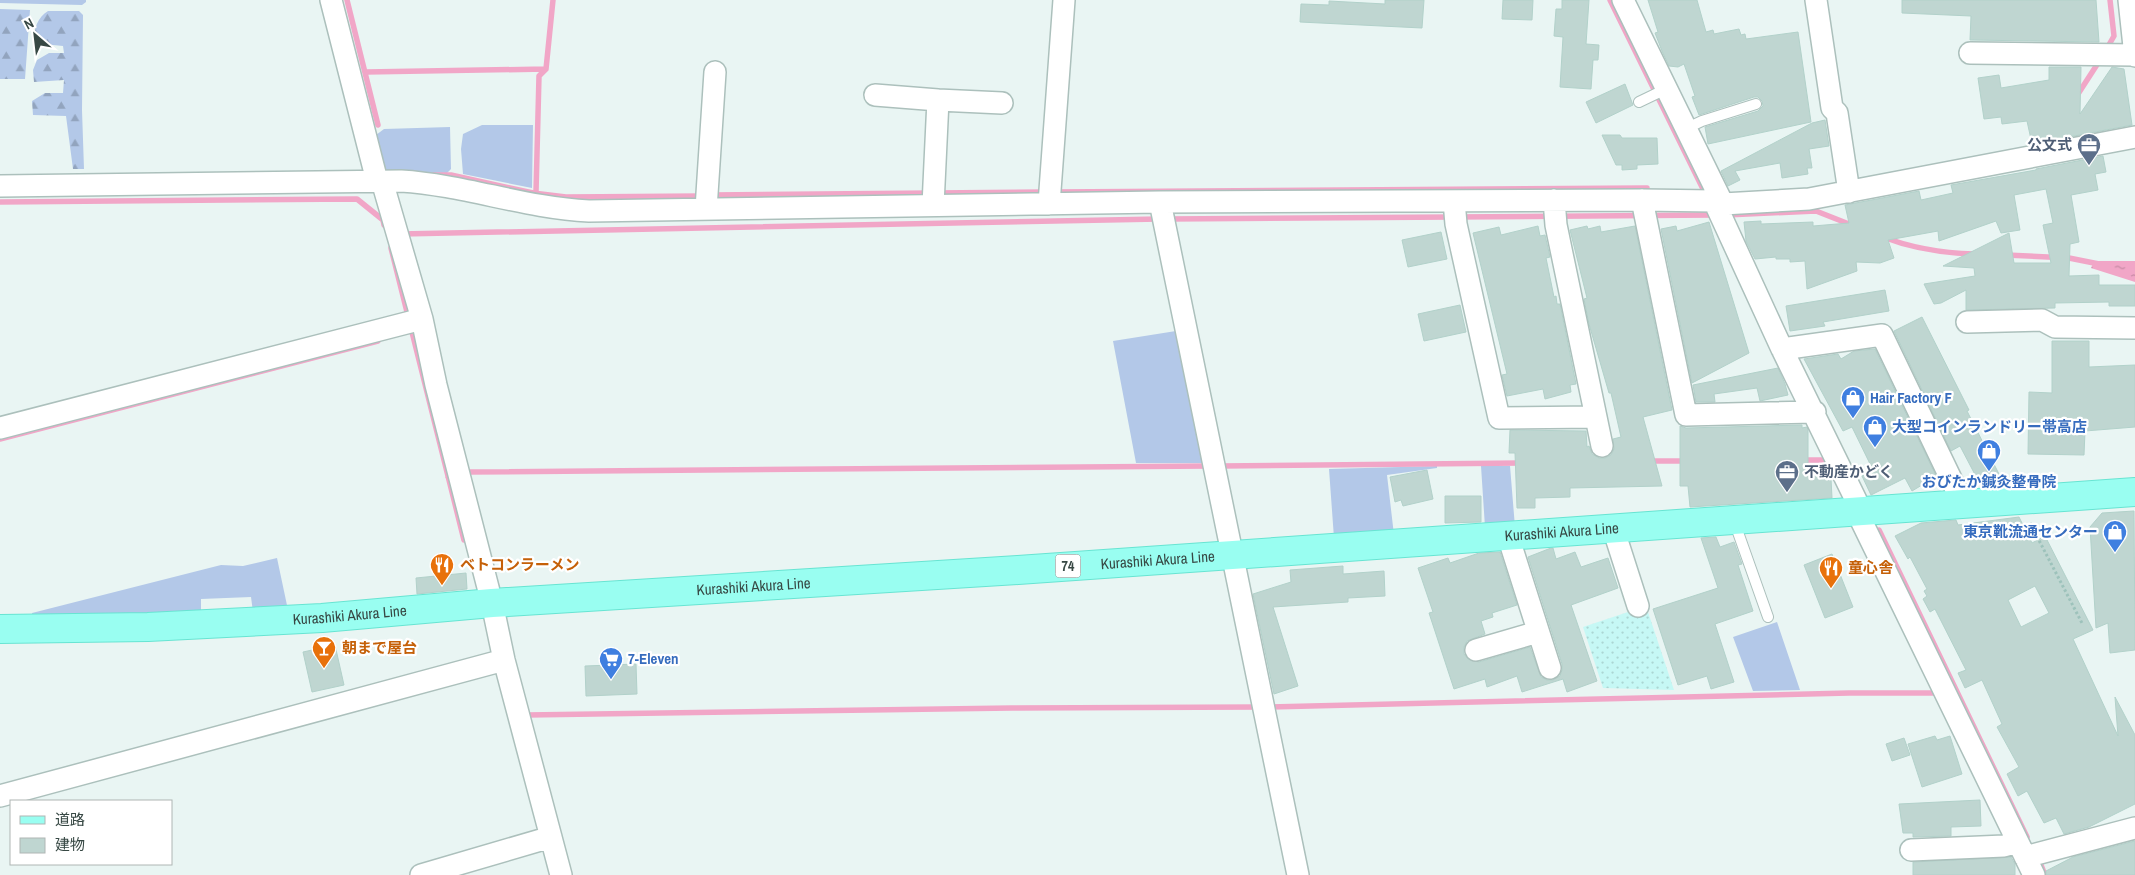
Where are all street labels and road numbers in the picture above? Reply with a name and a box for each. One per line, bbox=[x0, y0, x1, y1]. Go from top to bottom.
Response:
street label: Kurashiki Akura Line bbox=[1504, 517, 1620, 546]
street label: Kurashiki Akura Line bbox=[1100, 545, 1216, 574]
road number: 74 bbox=[1056, 554, 1080, 578]
street label: Kurashiki Akura Line bbox=[696, 572, 811, 600]
street label: Kurashiki Akura Line bbox=[292, 600, 408, 630]

